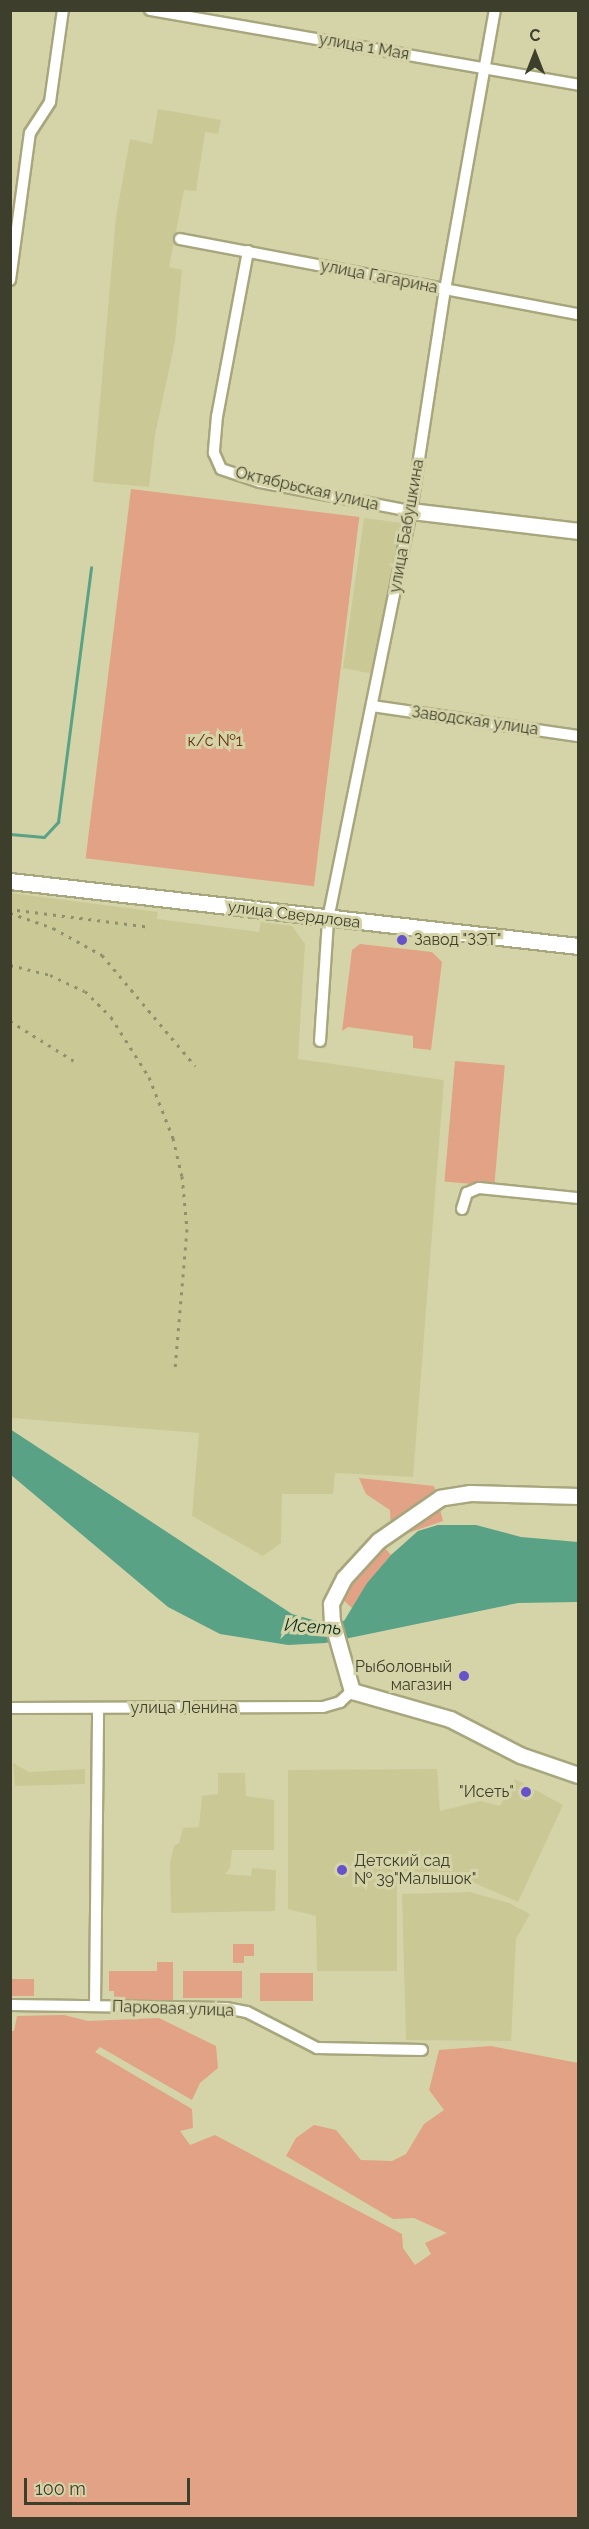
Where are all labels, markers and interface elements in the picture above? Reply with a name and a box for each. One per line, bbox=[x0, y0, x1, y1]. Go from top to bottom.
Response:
north arrow bbox=[505, 24, 565, 84]
text: С bbox=[530, 26, 540, 45]
street label: улица 1 Мая bbox=[317, 30, 411, 64]
street label: улица Гагарина bbox=[319, 256, 439, 298]
street label: улица Бабушкина bbox=[386, 458, 428, 594]
street label: Октябрьская улица bbox=[233, 463, 381, 515]
street label: Заводская улица bbox=[410, 703, 540, 739]
park label: к/с №1 bbox=[187, 731, 243, 751]
street label: улица Свердлова bbox=[227, 897, 361, 933]
place label: Завод "ЗЭТ" bbox=[414, 930, 502, 950]
marker: Завод "ЗЭТ" bbox=[395, 933, 409, 947]
water label: Исеть bbox=[284, 1614, 342, 1640]
place label: Рыболовный магазин bbox=[355, 1657, 452, 1695]
marker: Рыболовный магазин bbox=[457, 1669, 471, 1683]
street label: улица Ленина bbox=[130, 1698, 238, 1718]
place label: "Исеть" bbox=[459, 1782, 514, 1802]
marker: "Исеть" bbox=[519, 1785, 533, 1799]
place label: Детский сад № 39"Малышок" bbox=[354, 1851, 477, 1889]
marker: Детский сад № 39"Малышок" bbox=[335, 1863, 349, 1877]
street label: Парковая улица bbox=[112, 1997, 234, 2021]
scale bar bbox=[27, 2466, 194, 2504]
text: 100 m bbox=[35, 2478, 86, 2499]

